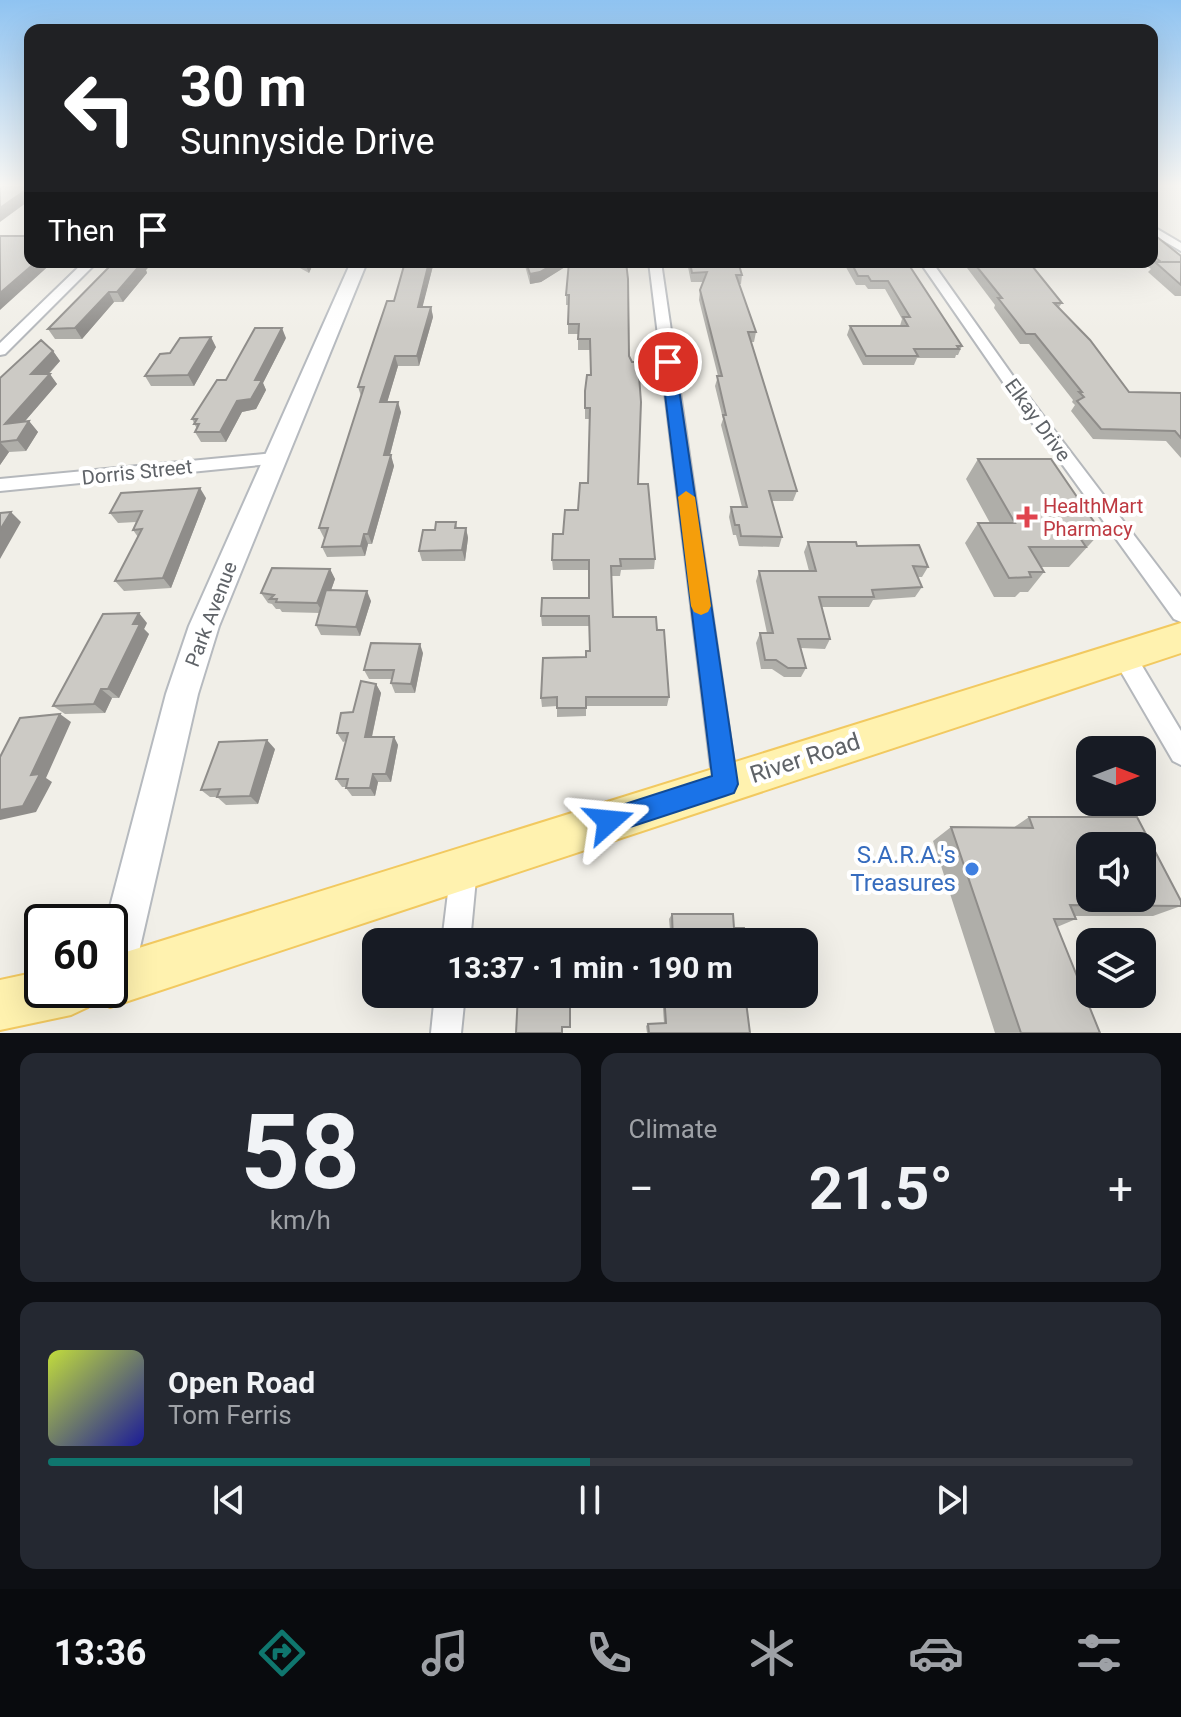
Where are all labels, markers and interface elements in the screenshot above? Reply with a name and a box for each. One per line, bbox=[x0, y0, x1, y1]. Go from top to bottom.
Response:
text: 30 m bbox=[180, 54, 307, 120]
icon: left bbox=[48, 56, 152, 160]
text: Sunnyside Drive bbox=[180, 121, 435, 163]
icon: arrive bbox=[131, 208, 175, 252]
text: Then bbox=[48, 213, 115, 248]
pin bbox=[634, 328, 702, 396]
icon: arrive bbox=[646, 340, 690, 384]
street label: Elkay Drive bbox=[1000, 374, 1076, 466]
street label: Dorris Street bbox=[81, 454, 193, 490]
place label: HealthMart Pharmacy bbox=[1043, 494, 1143, 541]
marker: HealthMart Pharmacy bbox=[1018, 508, 1036, 526]
street label: Park Avenue bbox=[180, 558, 242, 670]
street label: River Road bbox=[746, 727, 864, 789]
north arrow bbox=[1076, 736, 1156, 816]
map controls bbox=[1076, 736, 1156, 1008]
position arrow bbox=[567, 779, 651, 863]
button: sound bbox=[1076, 832, 1156, 912]
place label: S.A.R.A.'s Treasures bbox=[850, 841, 956, 897]
marker: S.A.R.A.'s Treasures bbox=[963, 860, 981, 878]
speed limit sign: 60 bbox=[24, 904, 128, 1008]
button: layers bbox=[1076, 928, 1156, 1008]
text: 13:37 · 1 min · 190 m bbox=[447, 950, 733, 985]
text: 58 bbox=[241, 1092, 360, 1213]
text: Climate bbox=[629, 1114, 717, 1144]
text: 21.5° bbox=[809, 1153, 953, 1224]
text: − bbox=[629, 1163, 654, 1215]
text: + bbox=[1108, 1163, 1133, 1215]
text: km/h bbox=[270, 1205, 331, 1235]
text: Open Road bbox=[168, 1365, 315, 1400]
text: Tom Ferris bbox=[168, 1400, 292, 1430]
icon: previous bbox=[207, 1478, 251, 1522]
icon: pause bbox=[568, 1478, 612, 1522]
icon: next bbox=[930, 1478, 974, 1522]
icon: directions bbox=[254, 1625, 310, 1681]
icon: music bbox=[417, 1625, 473, 1681]
icon: phone bbox=[581, 1625, 637, 1681]
icon: climate bbox=[744, 1625, 800, 1681]
icon: car bbox=[908, 1625, 964, 1681]
icon: filters bbox=[1071, 1625, 1127, 1681]
text: 13:36 bbox=[54, 1632, 146, 1674]

